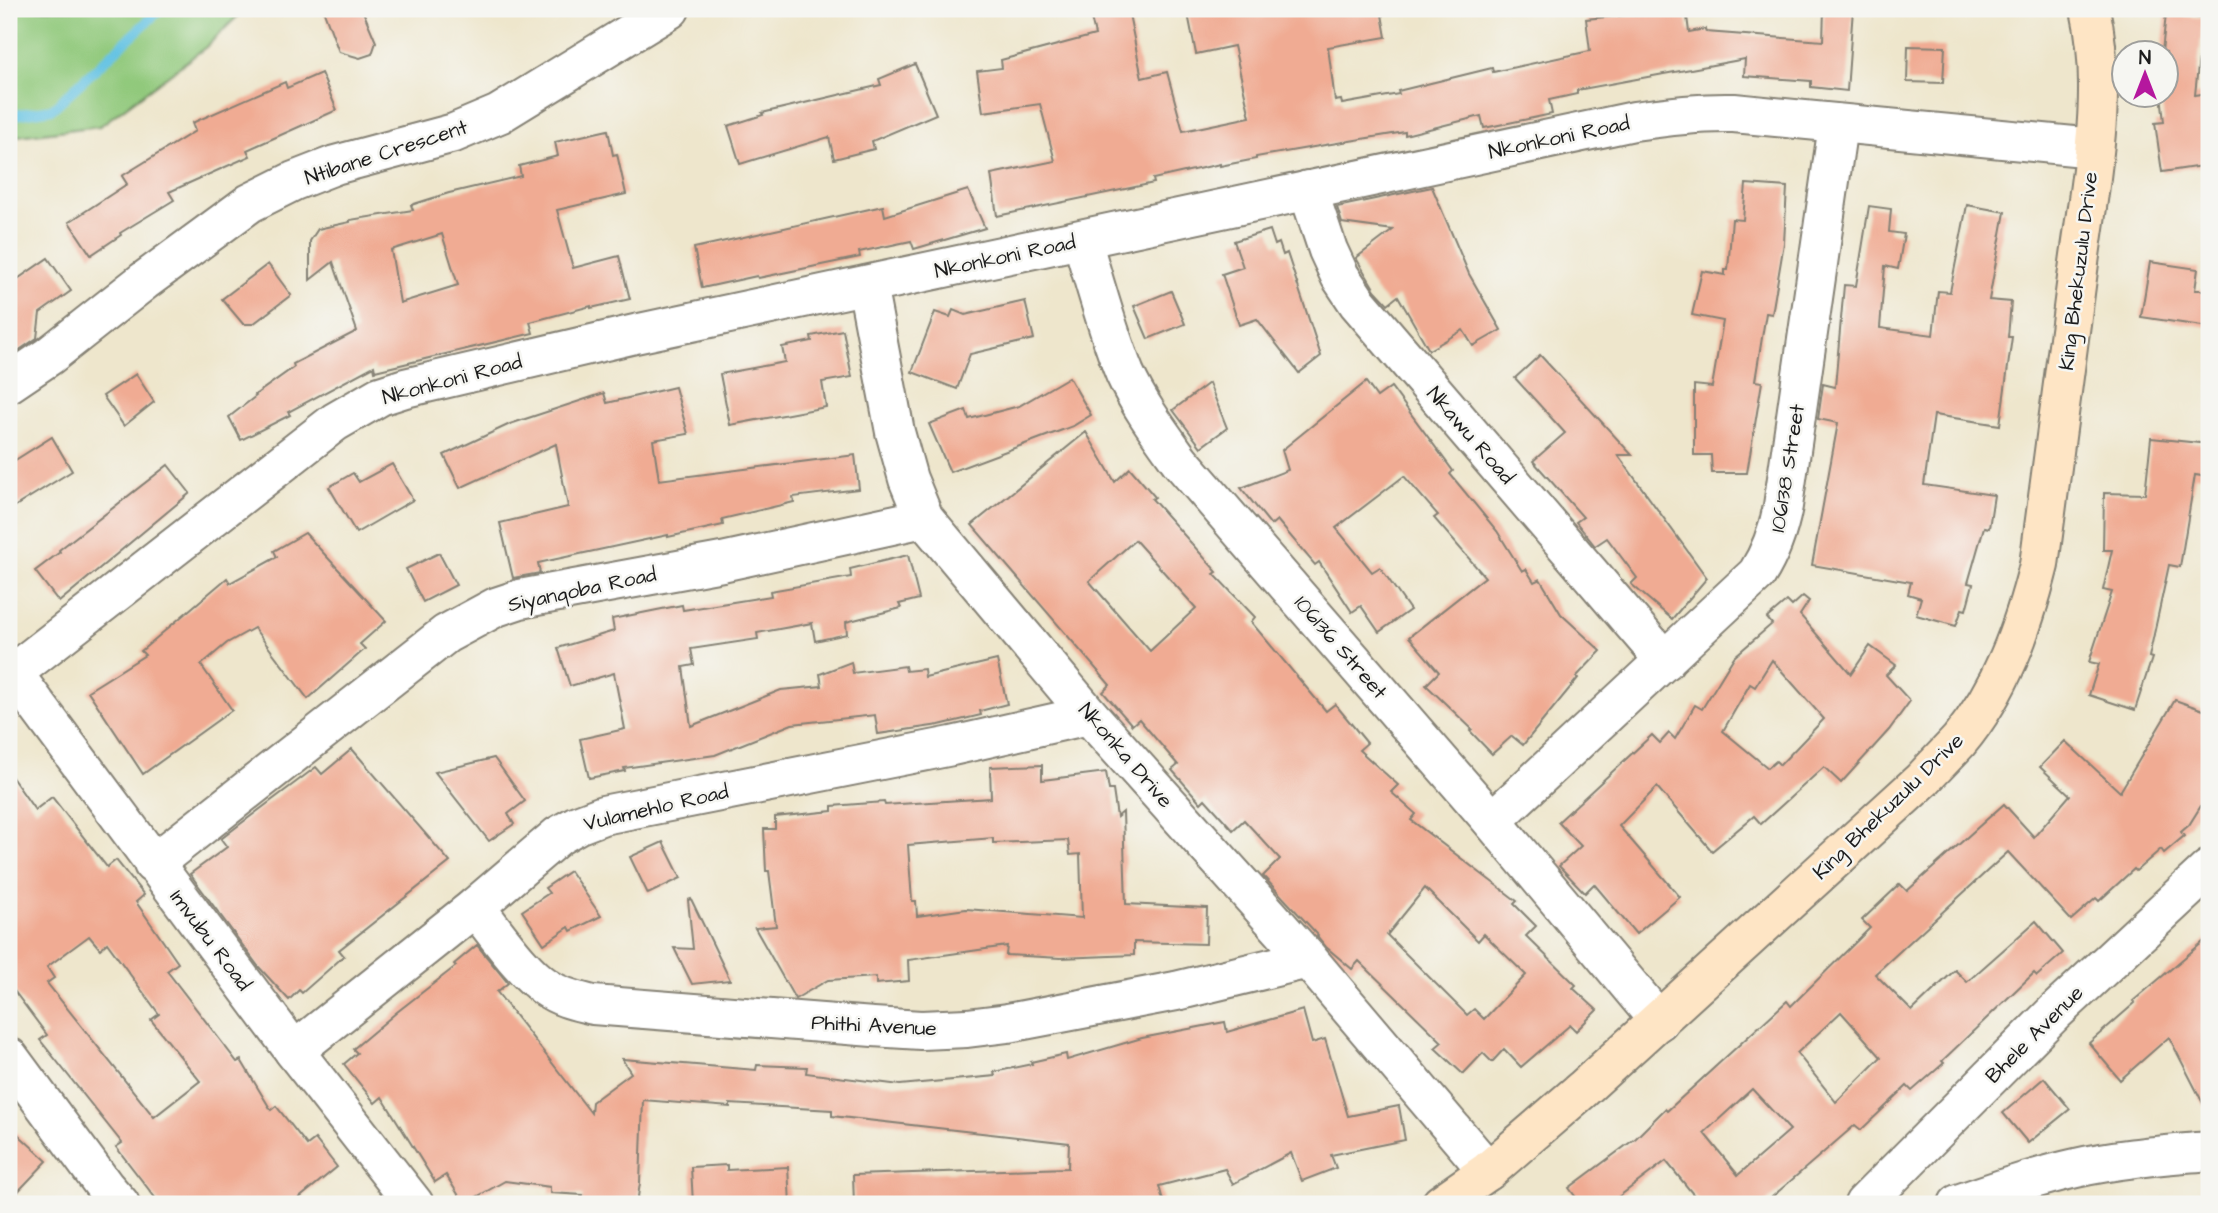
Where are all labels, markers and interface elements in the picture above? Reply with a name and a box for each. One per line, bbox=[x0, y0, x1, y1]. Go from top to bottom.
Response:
north arrow bbox=[2110, 38, 2180, 108]
text: N bbox=[2139, 45, 2151, 72]
street label: Nkonkoni Road bbox=[1486, 108, 1632, 167]
street label: Ntibane Crescent bbox=[301, 112, 472, 192]
street label: King Bhekuzulu Drive bbox=[2052, 170, 2107, 372]
street label: Nkonkoni Road bbox=[932, 227, 1078, 286]
street label: Nkonkoni Road bbox=[379, 347, 525, 412]
street label: Nkawu Road bbox=[1420, 380, 1521, 491]
street label: 106138 Street bbox=[1763, 401, 1812, 534]
street label: Siyanqoba Road bbox=[505, 560, 660, 621]
street label: 106136 Street bbox=[1287, 589, 1394, 706]
street label: Nkonka Drive bbox=[1072, 696, 1180, 814]
street label: King Bhekuzulu Drive bbox=[1806, 726, 1972, 888]
street label: Vulamehlo Road bbox=[581, 777, 732, 838]
street label: Imvubu Road bbox=[163, 884, 258, 997]
street label: Bhele Avenue bbox=[1979, 979, 2090, 1090]
street label: Phithi Avenue bbox=[810, 1008, 937, 1043]

